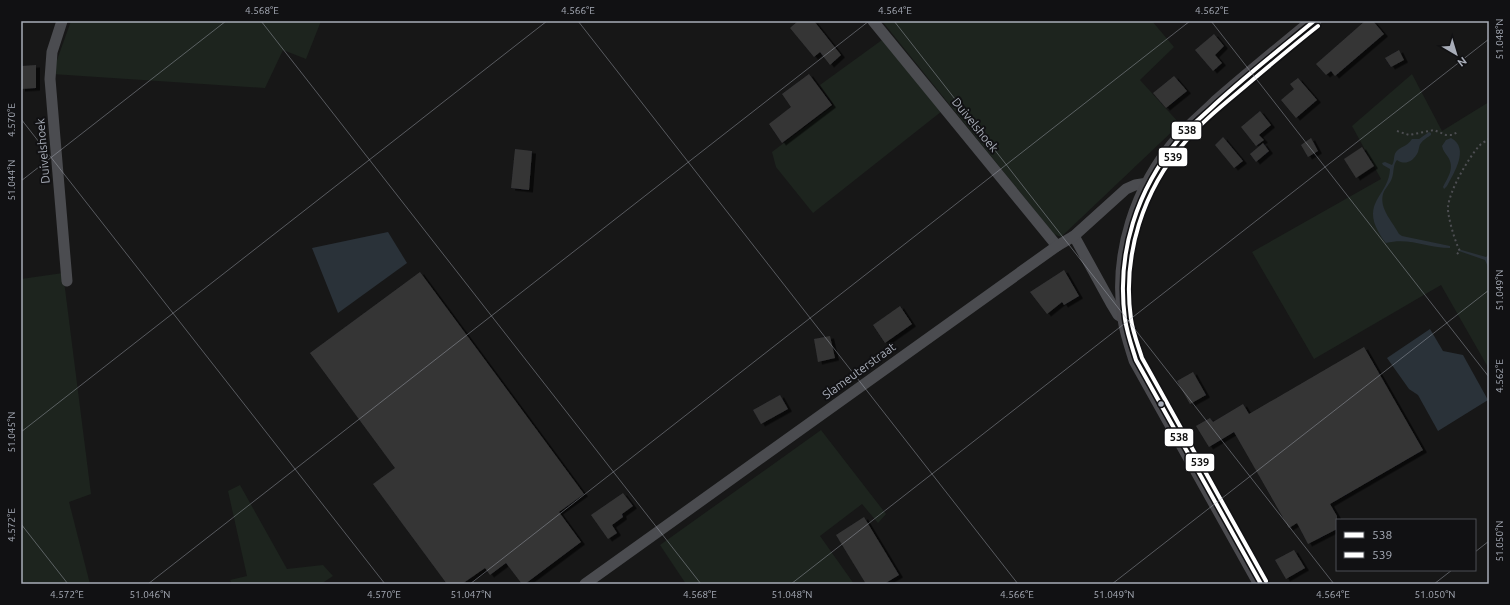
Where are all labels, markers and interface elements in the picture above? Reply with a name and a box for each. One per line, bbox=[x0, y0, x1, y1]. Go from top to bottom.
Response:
text: 4.568°E bbox=[245, 5, 279, 16]
text: 4.566°E bbox=[561, 5, 595, 16]
text: 4.564°E bbox=[878, 5, 912, 16]
text: 4.562°E bbox=[1195, 5, 1229, 16]
text: 51.048°N bbox=[1494, 18, 1505, 60]
north arrow bbox=[1436, 34, 1476, 74]
text: N bbox=[1455, 55, 1469, 69]
street label: Duivelshoek bbox=[950, 95, 1001, 154]
text: 4.570°E bbox=[6, 103, 17, 137]
street label: Duivelshoek bbox=[33, 118, 52, 184]
line badge: 538 bbox=[1171, 121, 1202, 140]
text: 538 bbox=[1178, 124, 1196, 136]
line badge: 539 bbox=[1158, 147, 1188, 167]
text: 539 bbox=[1164, 151, 1182, 163]
text: 51.044°N bbox=[6, 159, 17, 201]
text: 51.049°N bbox=[1494, 269, 1505, 311]
street label: Slameuterstraat bbox=[820, 340, 898, 401]
text: 4.562°E bbox=[1494, 359, 1505, 393]
unlabelled marker bbox=[1156, 399, 1166, 409]
text: 51.045°N bbox=[6, 411, 17, 453]
line badge: 538 bbox=[1164, 428, 1194, 447]
text: 538 bbox=[1170, 431, 1188, 443]
line badge: 539 bbox=[1185, 453, 1215, 472]
text: 539 bbox=[1191, 456, 1209, 468]
text: 4.572°E bbox=[6, 508, 17, 542]
legend bbox=[1336, 519, 1476, 571]
text: 51.050°N bbox=[1494, 520, 1505, 562]
text: 538 bbox=[1372, 528, 1393, 541]
text: 539 bbox=[1372, 548, 1392, 561]
text: 4.572°E bbox=[50, 589, 84, 600]
text: 51.046°N bbox=[129, 589, 171, 600]
text: 4.570°E bbox=[367, 589, 401, 600]
text: 51.047°N bbox=[450, 589, 492, 600]
text: 4.568°E bbox=[683, 589, 717, 600]
text: 51.048°N bbox=[771, 589, 813, 600]
text: 4.566°E bbox=[1000, 589, 1034, 600]
text: 51.049°N bbox=[1093, 589, 1135, 600]
text: 4.564°E bbox=[1316, 589, 1350, 600]
text: 51.050°N bbox=[1414, 589, 1456, 600]

